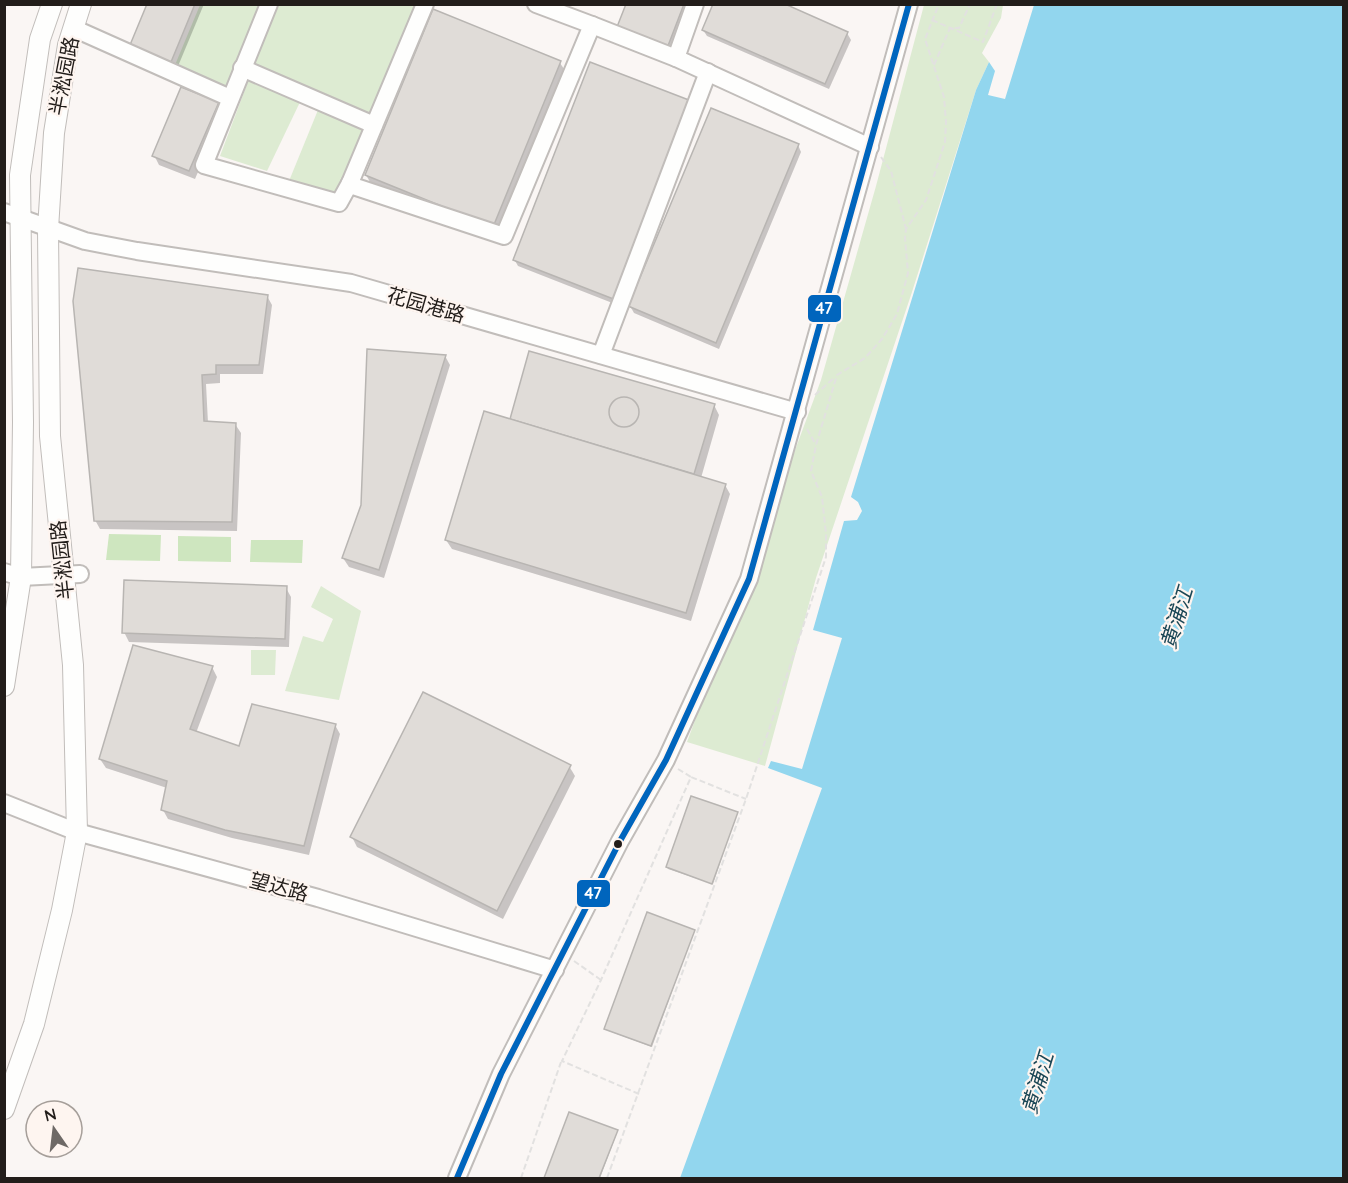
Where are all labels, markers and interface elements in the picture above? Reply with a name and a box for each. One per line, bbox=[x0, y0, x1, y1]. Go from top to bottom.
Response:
street label: 半淞园路 bbox=[44, 34, 83, 118]
street label: 花园港路 bbox=[384, 281, 468, 328]
line badge: 47 bbox=[807, 294, 842, 323]
text: 47 bbox=[815, 298, 833, 318]
street label: 半淞园路 bbox=[45, 519, 78, 601]
water label: 黄浦江 bbox=[1154, 582, 1198, 652]
unlabelled marker bbox=[612, 838, 624, 850]
street label: 望达路 bbox=[247, 867, 311, 906]
line badge: 47 bbox=[576, 879, 611, 908]
text: 47 bbox=[584, 883, 602, 903]
water label: 黄浦江 bbox=[1015, 1047, 1059, 1117]
north arrow bbox=[24, 1099, 84, 1159]
text: N bbox=[42, 1103, 58, 1126]

